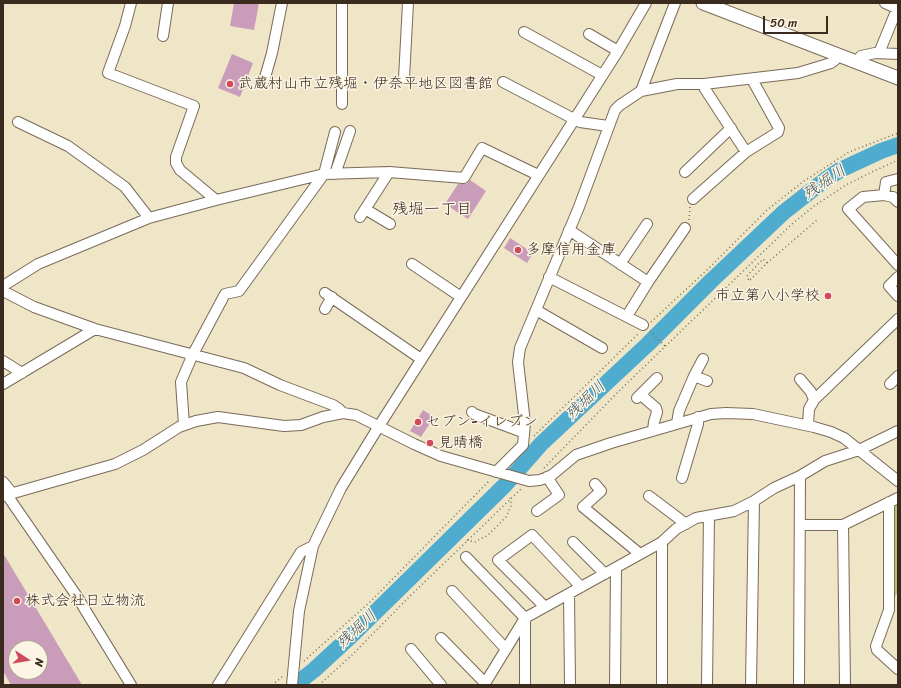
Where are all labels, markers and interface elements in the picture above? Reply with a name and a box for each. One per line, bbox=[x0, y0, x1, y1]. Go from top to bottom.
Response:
scale bar bbox=[765, 8, 830, 34]
text: 50 m bbox=[770, 12, 797, 34]
place label: 武蔵村山市立残堀・伊奈平地区図書館 bbox=[238, 75, 493, 93]
marker: 武蔵村山市立残堀・伊奈平地区図書館 bbox=[225, 79, 235, 89]
water label: 残堀川 bbox=[800, 162, 850, 204]
district label: 残堀一丁目 bbox=[392, 200, 472, 220]
place label: 多摩信用金庫 bbox=[526, 241, 616, 259]
marker: 多摩信用金庫 bbox=[513, 245, 523, 255]
place label: 市立第八小学校 bbox=[715, 287, 820, 305]
marker: 市立第八小学校 bbox=[823, 291, 833, 301]
water label: 残堀川 bbox=[562, 377, 610, 425]
place label: セブン-イレブン bbox=[426, 413, 538, 431]
marker: セブン-イレブン bbox=[413, 417, 423, 427]
place label: 見晴橋 bbox=[438, 434, 483, 452]
marker: 見晴橋 bbox=[425, 438, 435, 448]
place label: 株式会社日立物流 bbox=[25, 592, 145, 610]
marker: 株式会社日立物流 bbox=[12, 596, 22, 606]
water label: 残堀川 bbox=[333, 607, 381, 653]
north arrow bbox=[8, 640, 48, 680]
text: N bbox=[29, 657, 49, 668]

